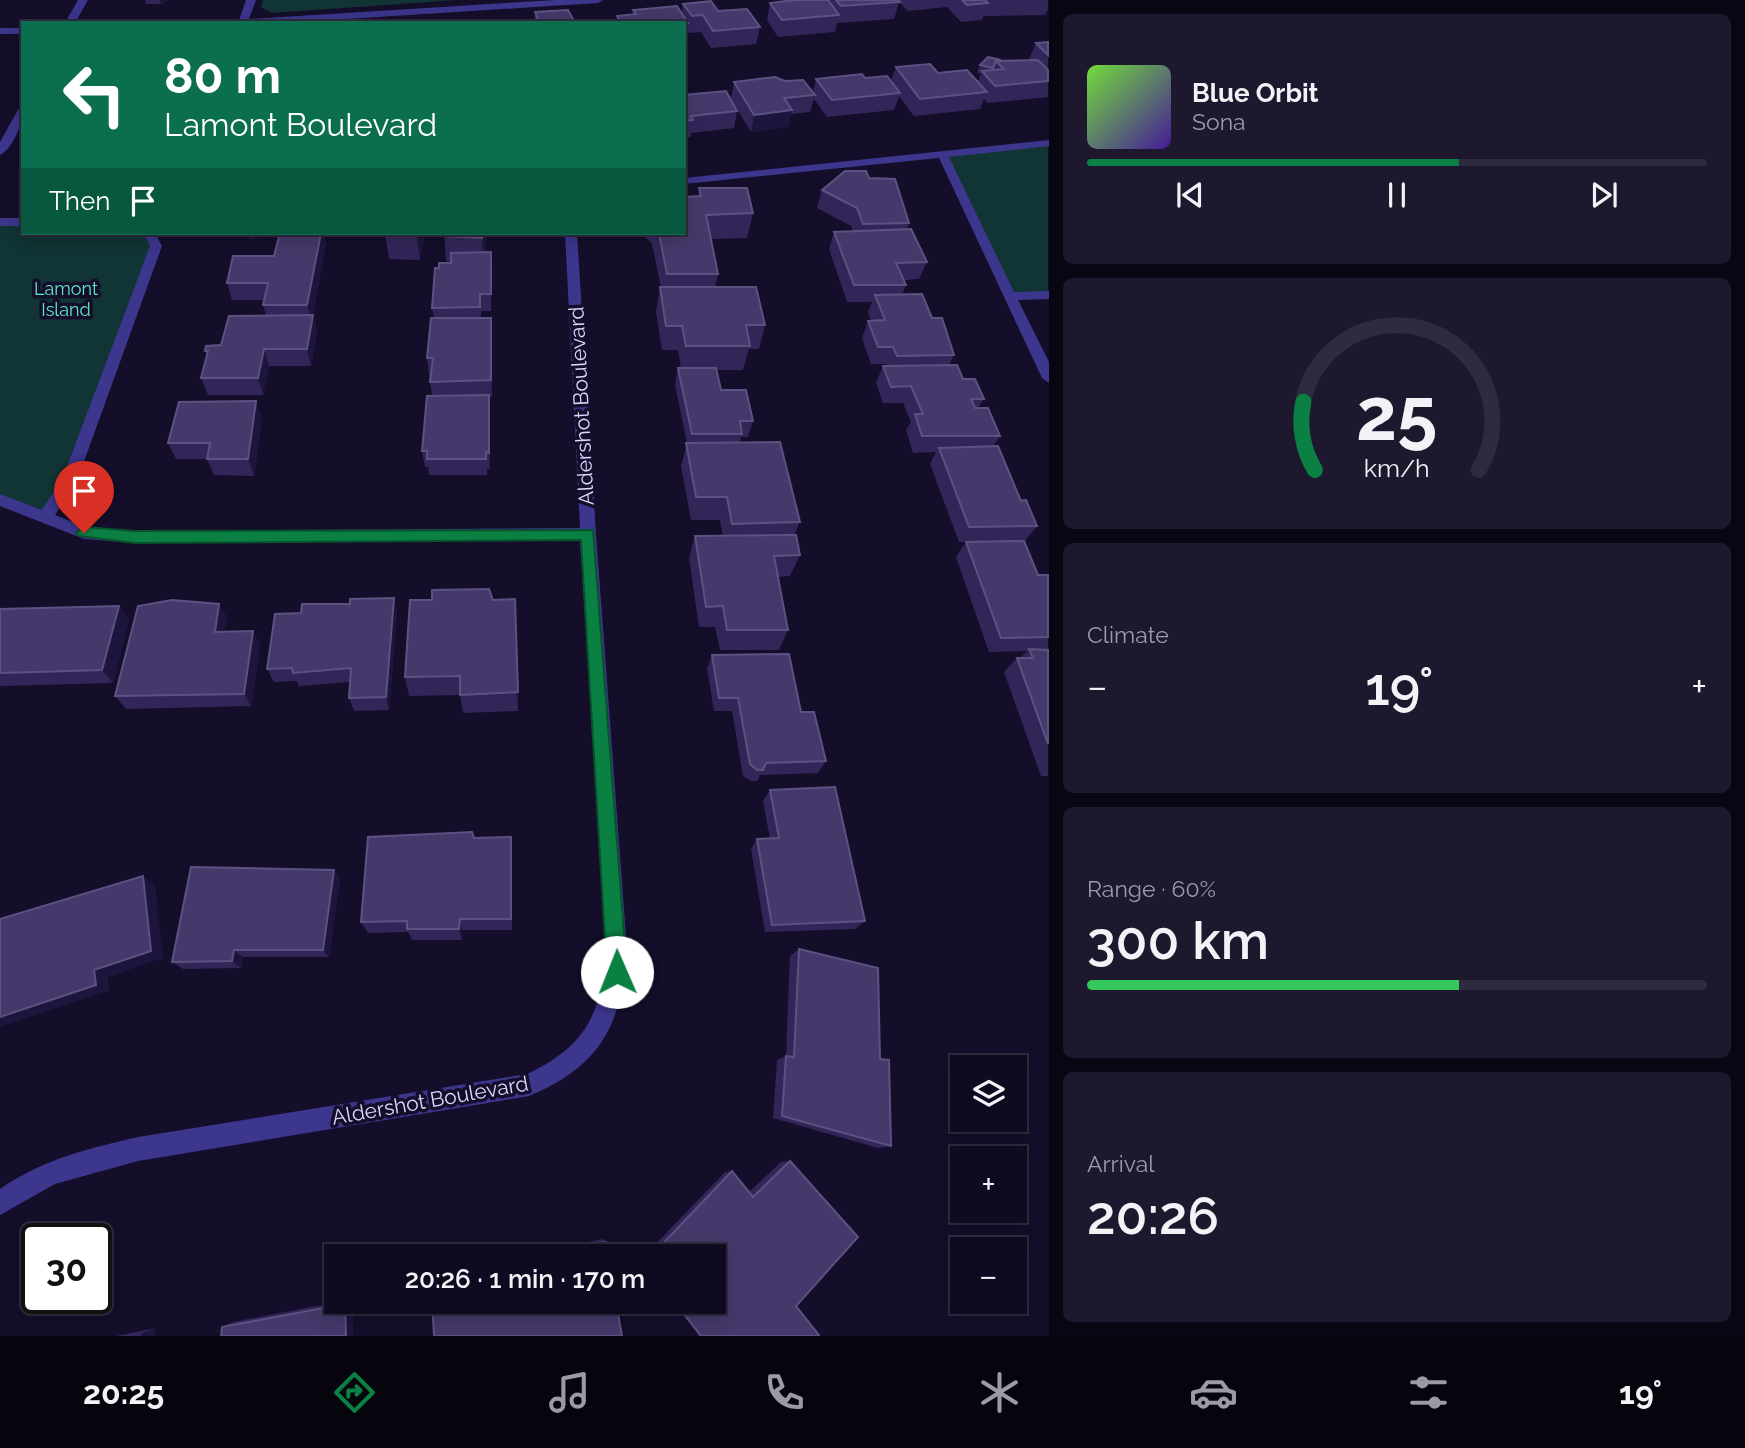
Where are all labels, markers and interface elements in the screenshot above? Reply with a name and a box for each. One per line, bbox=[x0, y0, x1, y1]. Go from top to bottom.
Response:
text: 80 m bbox=[164, 47, 281, 104]
icon: left bbox=[49, 49, 140, 140]
text: Blue Orbit bbox=[1192, 78, 1319, 108]
text: Lamont Boulevard bbox=[164, 106, 437, 143]
text: Sona bbox=[1192, 108, 1246, 135]
icon: previous bbox=[1171, 176, 1209, 214]
icon: pause bbox=[1378, 176, 1416, 214]
icon: next bbox=[1585, 176, 1623, 214]
icon: arrive bbox=[124, 182, 162, 220]
text: Then bbox=[49, 186, 110, 216]
park label: Lamont Island bbox=[34, 278, 98, 320]
street label: Aldershot Boulevard bbox=[563, 306, 599, 506]
text: 25 bbox=[1356, 372, 1438, 457]
text: km/h bbox=[1364, 452, 1430, 482]
pin bbox=[54, 461, 114, 533]
icon: arrive bbox=[65, 472, 103, 510]
text: Climate bbox=[1087, 621, 1169, 648]
text: 19° bbox=[1365, 656, 1433, 717]
text: − bbox=[1087, 664, 1107, 709]
text: + bbox=[1691, 664, 1707, 709]
text: Range · 60% bbox=[1087, 875, 1216, 902]
text: 300 km bbox=[1087, 910, 1269, 971]
position arrow bbox=[580, 935, 654, 1009]
map controls bbox=[950, 1055, 1027, 1314]
button: layers bbox=[950, 1055, 1027, 1132]
street label: Aldershot Boulevard bbox=[330, 1070, 530, 1130]
button: + bbox=[950, 1146, 1027, 1223]
text: Arrival bbox=[1087, 1150, 1154, 1177]
text: 20:26 bbox=[1087, 1185, 1219, 1246]
speed limit sign: 30 bbox=[21, 1223, 112, 1314]
button: − bbox=[950, 1237, 1027, 1314]
text: 20:26 · 1 min · 170 m bbox=[405, 1264, 645, 1294]
icon: directions bbox=[330, 1368, 379, 1417]
icon: music bbox=[545, 1368, 594, 1417]
icon: phone bbox=[760, 1368, 809, 1417]
icon: climate bbox=[975, 1368, 1024, 1417]
icon: car bbox=[1189, 1368, 1238, 1417]
icon: filters bbox=[1404, 1368, 1453, 1417]
text: 20:25 bbox=[83, 1374, 164, 1411]
text: 19° bbox=[1619, 1374, 1662, 1411]

